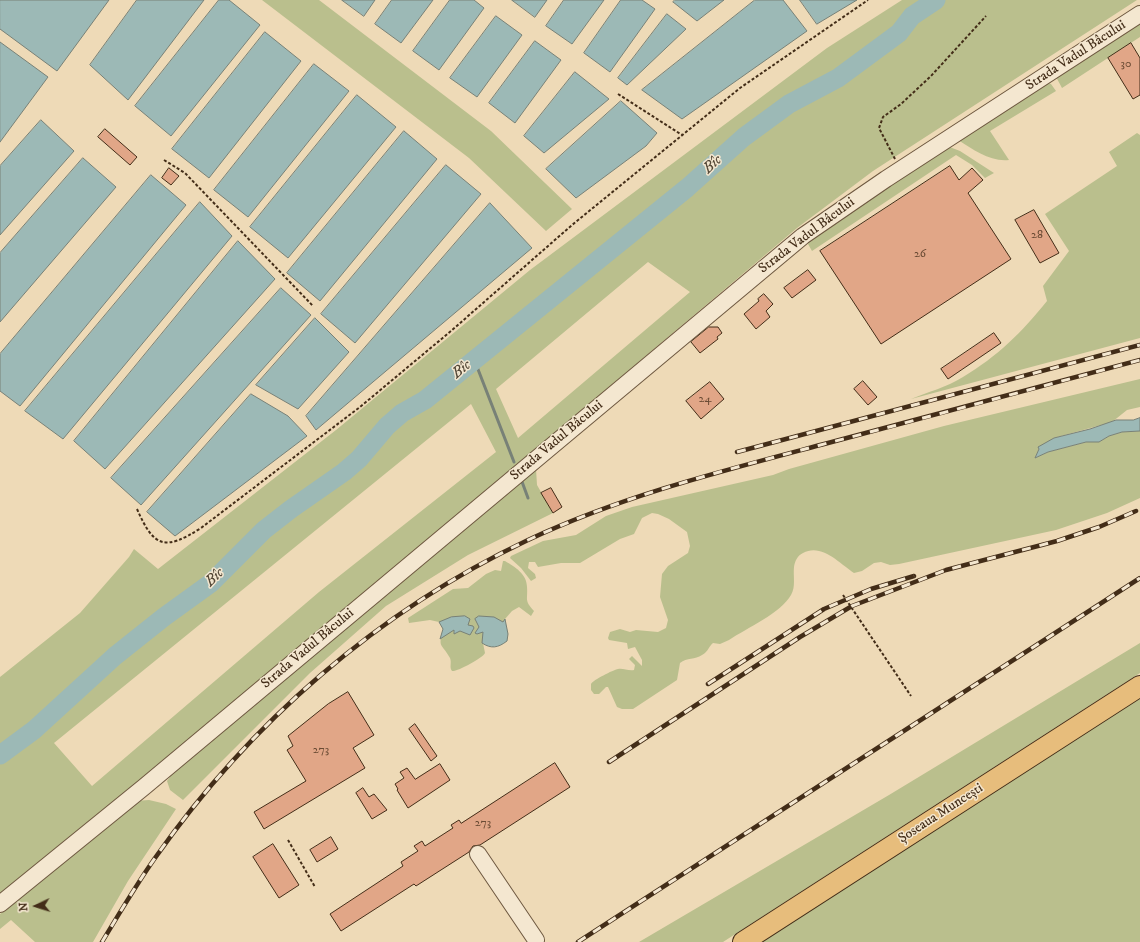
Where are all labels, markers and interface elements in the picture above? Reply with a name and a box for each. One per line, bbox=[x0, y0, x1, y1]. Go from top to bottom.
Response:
street label: Strada Vadul Bâcului bbox=[1023, 17, 1129, 95]
house number: 30 bbox=[1121, 58, 1131, 72]
water label: Bîc bbox=[700, 152, 726, 178]
street label: Strada Vadul Bâcului bbox=[756, 194, 858, 278]
house number: 28 bbox=[1031, 229, 1043, 243]
house number: 26 bbox=[914, 248, 926, 262]
water label: Bîc bbox=[449, 357, 475, 383]
house number: 24 bbox=[699, 393, 711, 407]
street label: Strada Vadul Bâcului bbox=[507, 397, 607, 485]
water label: Bîc bbox=[202, 565, 228, 591]
street label: Strada Vadul Bâcului bbox=[258, 605, 358, 693]
house number: 273 bbox=[313, 744, 329, 758]
street label: Șoseaua Muncești bbox=[896, 780, 986, 848]
house number: 273 bbox=[475, 817, 491, 831]
north arrow bbox=[16, 886, 56, 926]
text: N bbox=[17, 902, 31, 912]

